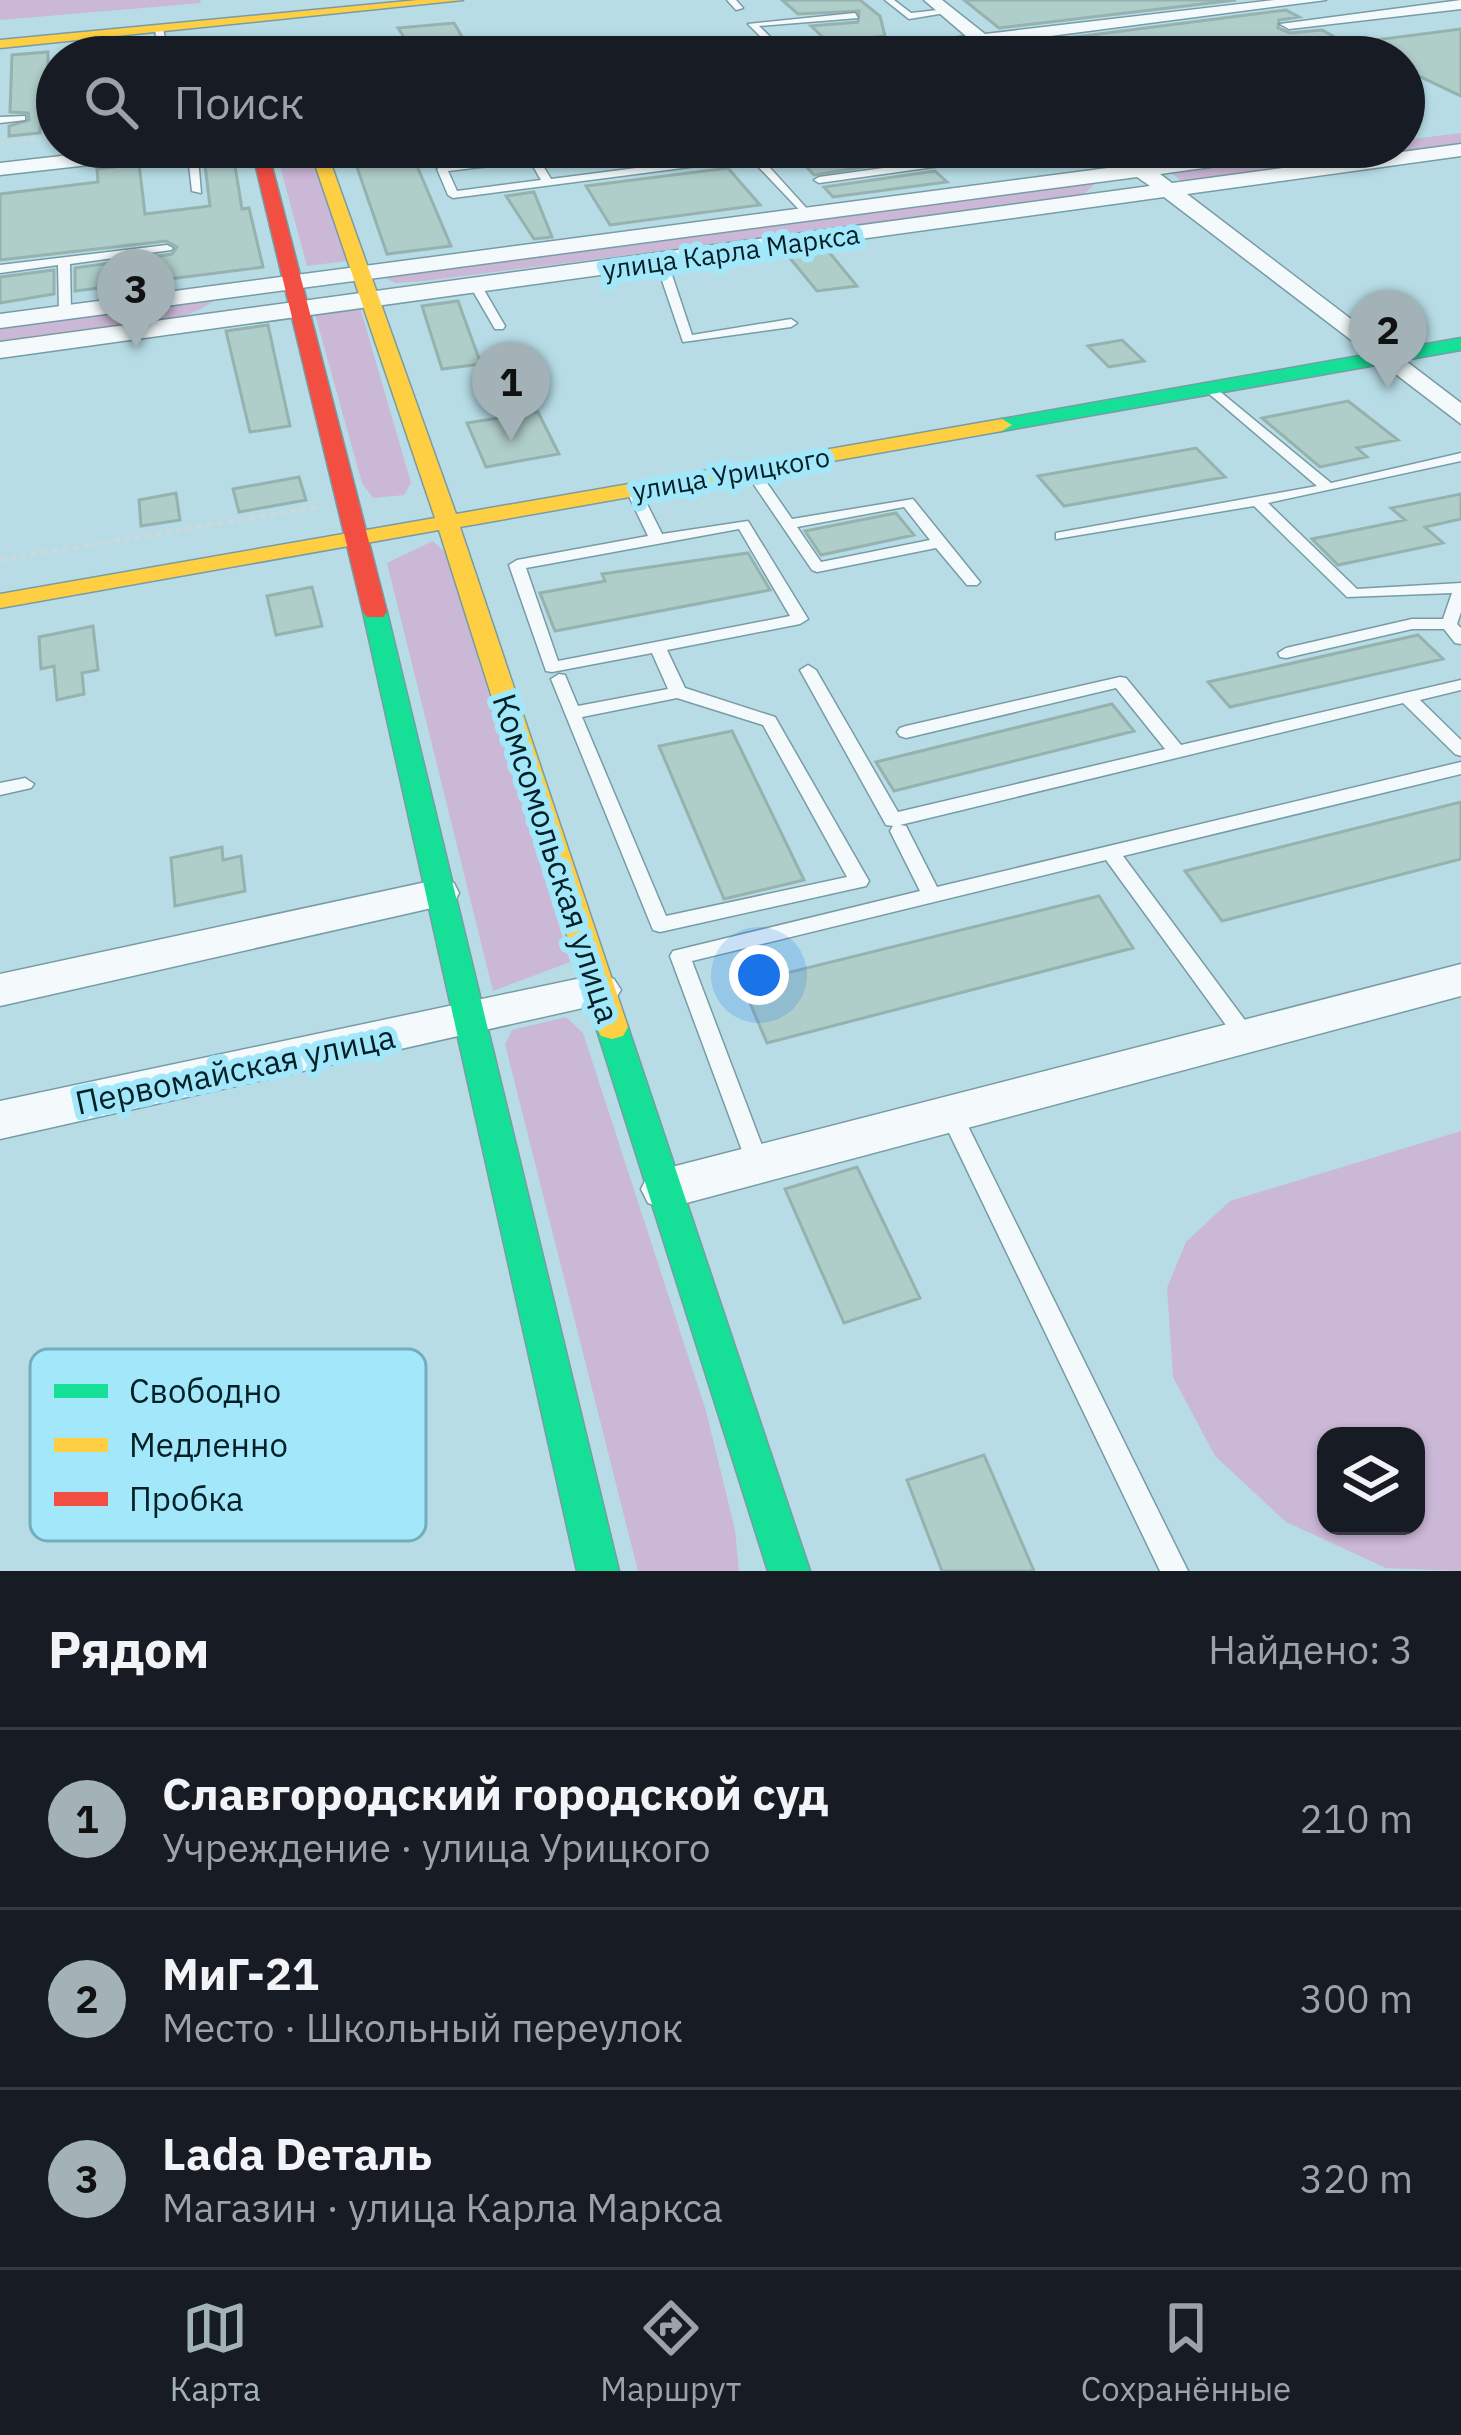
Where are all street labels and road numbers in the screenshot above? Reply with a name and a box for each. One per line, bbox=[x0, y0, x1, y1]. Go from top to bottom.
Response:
street label: улица Карла Маркса bbox=[600, 216, 862, 286]
street label: улица Урицкого bbox=[630, 438, 832, 508]
street label: Комсомольская улица bbox=[483, 688, 631, 1028]
street label: Первомайская улица bbox=[71, 1014, 399, 1124]

